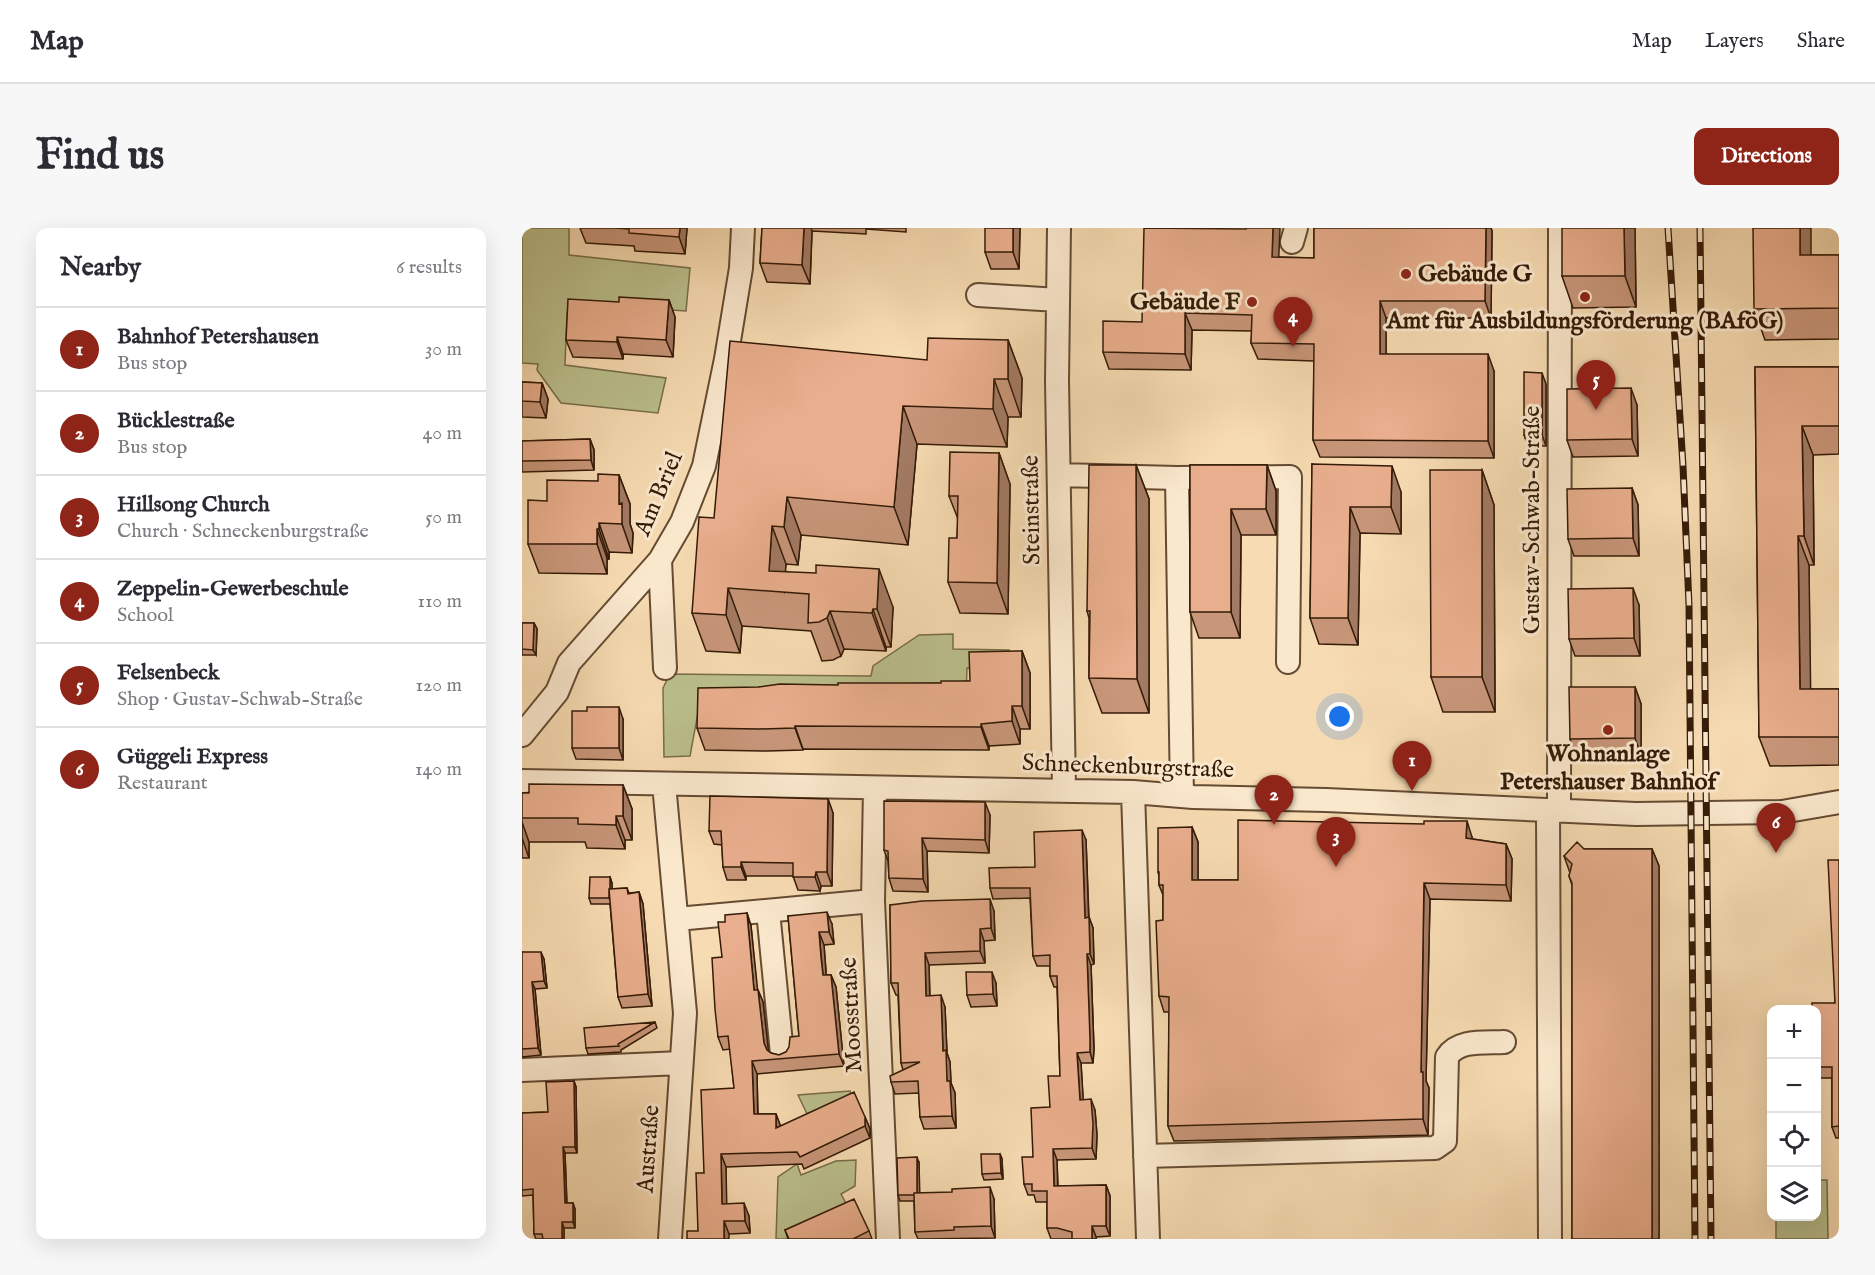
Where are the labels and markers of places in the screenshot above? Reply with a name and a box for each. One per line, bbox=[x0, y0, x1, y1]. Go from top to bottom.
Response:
place label: Gebäude G bbox=[1418, 259, 1533, 290]
marker: Gebäude G bbox=[1399, 267, 1413, 281]
place label: Gebäude F bbox=[1130, 287, 1241, 318]
marker: Amt für Ausbildungsförderung (BAföG) bbox=[1578, 290, 1592, 304]
marker: Gebäude F bbox=[1245, 295, 1259, 309]
pin: 4 bbox=[1274, 298, 1312, 347]
place label: Amt für Ausbildungsförderung (BAföG) bbox=[1386, 306, 1783, 337]
pin: 5 bbox=[1576, 360, 1616, 410]
marker: Wohnanlage Petershauser Bahnhof bbox=[1601, 723, 1615, 737]
place label: Wohnanlage Petershauser Bahnhof bbox=[1500, 739, 1720, 798]
pin: 1 bbox=[1392, 742, 1432, 791]
pin: 2 bbox=[1254, 776, 1293, 825]
pin: 6 bbox=[1756, 804, 1796, 853]
pin: 3 bbox=[1316, 818, 1356, 867]

